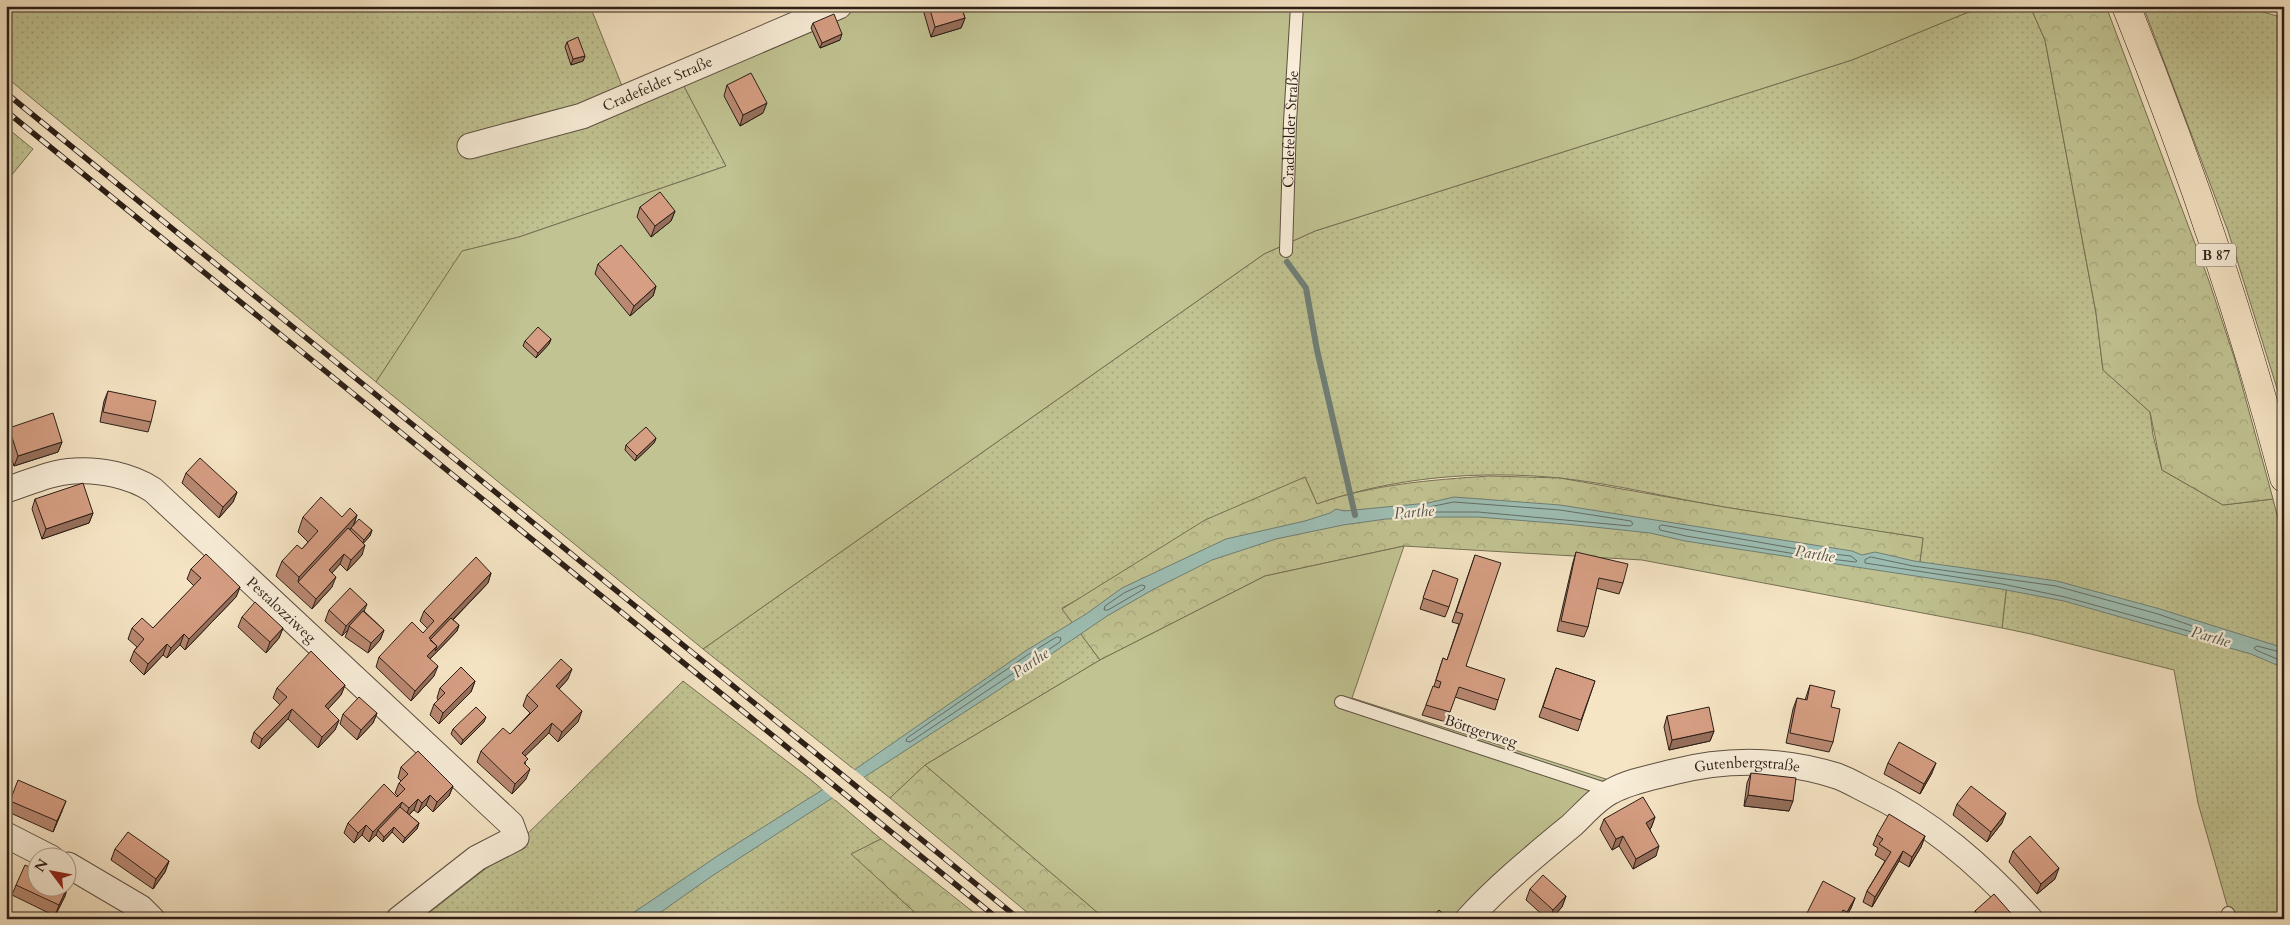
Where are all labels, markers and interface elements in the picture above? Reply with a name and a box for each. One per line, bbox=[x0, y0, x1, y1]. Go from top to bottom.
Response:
street label: Cradefelder Straße bbox=[599, 51, 716, 116]
street label: Cradefelder Straße bbox=[1278, 69, 1303, 188]
road number: B 87 bbox=[2196, 244, 2236, 266]
water label: Parthe bbox=[1393, 500, 1436, 524]
water label: Parthe bbox=[1793, 540, 1837, 568]
street label: Pestalozziweg bbox=[242, 572, 321, 648]
water label: Parthe bbox=[2188, 621, 2234, 653]
water label: Parthe bbox=[1008, 642, 1054, 683]
street label: Böttgerweg bbox=[1442, 710, 1521, 752]
street label: Gutenbergstraße bbox=[1693, 752, 1802, 777]
north arrow bbox=[28, 848, 78, 898]
text: N bbox=[30, 855, 53, 876]

